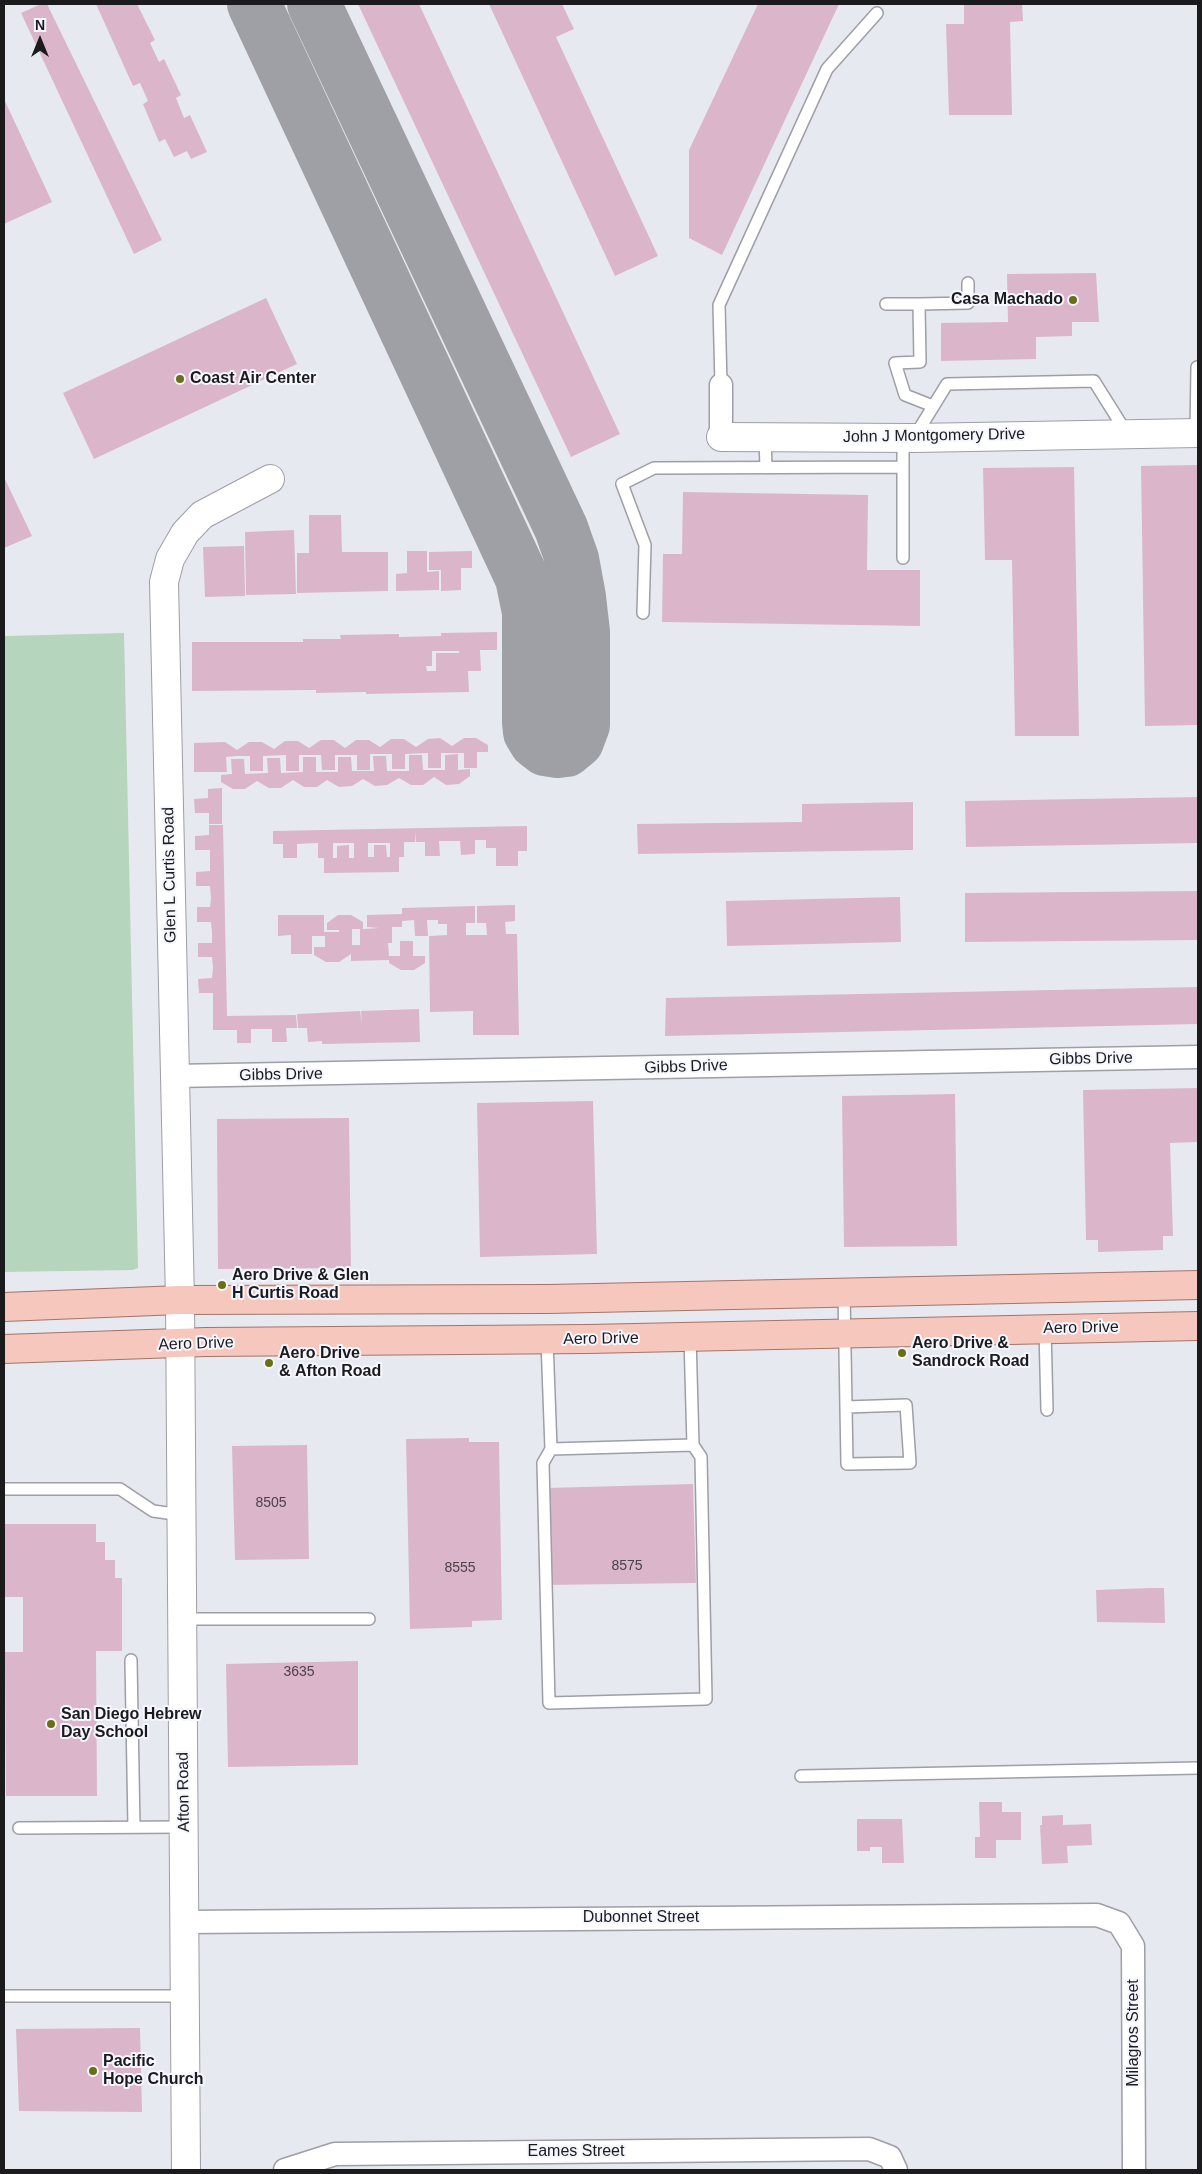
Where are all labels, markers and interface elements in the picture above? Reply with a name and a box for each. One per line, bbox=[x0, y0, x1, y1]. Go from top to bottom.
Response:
north arrow bbox=[15, 15, 65, 65]
text: N bbox=[35, 17, 45, 33]
place label: Casa Machado bbox=[951, 290, 1063, 310]
marker: Casa Machado bbox=[1067, 294, 1079, 306]
place label: Coast Air Center bbox=[190, 369, 316, 389]
marker: Coast Air Center bbox=[174, 373, 186, 385]
street label: John J Montgomery Drive bbox=[843, 425, 1025, 447]
street label: Glen L Curtis Road bbox=[159, 807, 181, 943]
street label: Gibbs Drive bbox=[1049, 1049, 1133, 1069]
street label: Gibbs Drive bbox=[644, 1056, 728, 1078]
street label: Gibbs Drive bbox=[239, 1065, 323, 1085]
place label: Aero Drive & Glen H Curtis Road bbox=[232, 1266, 369, 1304]
marker: Aero Drive & Glen H Curtis Road bbox=[216, 1279, 228, 1291]
street label: Aero Drive bbox=[1043, 1318, 1119, 1338]
street label: Aero Drive bbox=[563, 1329, 639, 1349]
street label: Aero Drive bbox=[158, 1333, 234, 1355]
place label: Aero Drive & Sandrock Road bbox=[912, 1334, 1029, 1372]
place label: Aero Drive & Afton Road bbox=[279, 1344, 381, 1382]
marker: Aero Drive & Sandrock Road bbox=[896, 1347, 908, 1359]
marker: Aero Drive & Afton Road bbox=[263, 1357, 275, 1369]
house number: 8505 bbox=[255, 1495, 287, 1511]
house number: 8575 bbox=[611, 1558, 643, 1574]
house number: 8555 bbox=[444, 1560, 476, 1576]
house number: 3635 bbox=[283, 1664, 315, 1680]
place label: San Diego Hebrew Day School bbox=[61, 1705, 201, 1743]
marker: San Diego Hebrew Day School bbox=[45, 1718, 57, 1730]
street label: Afton Road bbox=[174, 1752, 194, 1832]
street label: Dubonnet Street bbox=[583, 1908, 699, 1928]
street label: Milagros Street bbox=[1124, 1979, 1144, 2087]
place label: Pacific Hope Church bbox=[103, 2052, 203, 2090]
marker: Pacific Hope Church bbox=[87, 2065, 99, 2077]
street label: Eames Street bbox=[528, 2142, 624, 2162]

